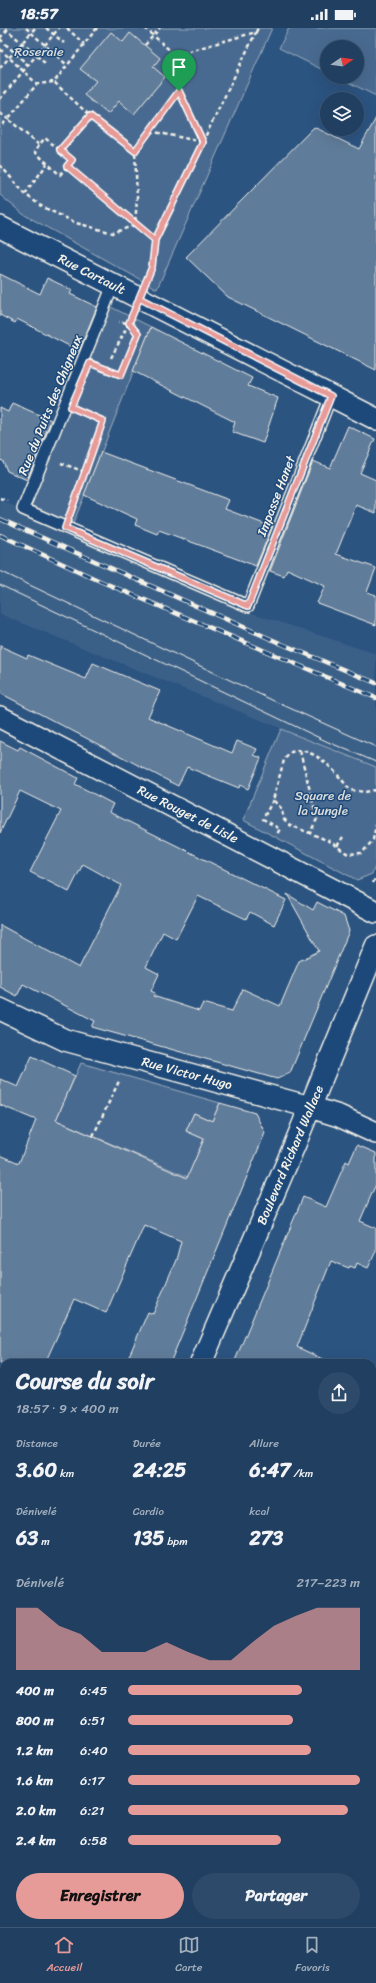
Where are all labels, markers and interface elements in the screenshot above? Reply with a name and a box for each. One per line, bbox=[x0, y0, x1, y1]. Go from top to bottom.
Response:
text: 18:57 bbox=[20, 1, 58, 27]
park label: Roseraie bbox=[14, 40, 64, 63]
north arrow bbox=[320, 40, 364, 84]
map controls bbox=[320, 40, 364, 136]
pin bbox=[162, 50, 196, 91]
icon: arrive bbox=[168, 56, 190, 78]
button: layers bbox=[320, 92, 364, 136]
street label: Rue Cartault bbox=[54, 247, 130, 301]
street label: Rue du Puits des Chigneux bbox=[11, 331, 89, 479]
street label: Impasse Hanet bbox=[250, 452, 302, 541]
street label: Rue Rouget de Lisle bbox=[133, 779, 243, 850]
park label: Square de la Jungle bbox=[295, 784, 352, 822]
street label: Rue Victor Hugo bbox=[139, 1050, 235, 1096]
street label: Boulevard Richard Wallace bbox=[250, 1081, 330, 1229]
text: Course du soir bbox=[16, 1362, 154, 1401]
button: share bbox=[318, 1372, 360, 1414]
text: 18:57 · 9 × 400 m bbox=[16, 1397, 119, 1420]
text: Distance bbox=[16, 1434, 58, 1453]
text: Durée bbox=[133, 1434, 161, 1453]
text: Allure bbox=[249, 1434, 279, 1453]
text: 3.60 bbox=[16, 1453, 57, 1488]
text: 24:25 bbox=[133, 1453, 187, 1488]
text: 6:47 bbox=[249, 1453, 291, 1488]
text: km bbox=[57, 1464, 74, 1483]
text: /km bbox=[291, 1464, 313, 1483]
text: Dénivelé bbox=[16, 1502, 57, 1521]
text: Cardio bbox=[133, 1502, 164, 1521]
text: kcal bbox=[249, 1502, 269, 1521]
text: 63 bbox=[16, 1521, 38, 1556]
text: 135 bbox=[133, 1521, 164, 1556]
text: 273 bbox=[249, 1521, 283, 1556]
text: m bbox=[38, 1532, 50, 1551]
text: bpm bbox=[164, 1532, 188, 1551]
text: Dénivelé bbox=[16, 1571, 64, 1594]
text: 217–223 m bbox=[297, 1571, 360, 1594]
text: 400 m bbox=[16, 1679, 54, 1702]
text: 6:45 bbox=[80, 1679, 107, 1702]
text: 800 m bbox=[16, 1709, 54, 1732]
text: 6:51 bbox=[80, 1709, 105, 1732]
text: 1.2 km bbox=[16, 1739, 53, 1762]
text: 6:40 bbox=[80, 1739, 108, 1762]
text: 1.6 km bbox=[16, 1769, 53, 1792]
text: 6:17 bbox=[80, 1769, 104, 1792]
text: 2.0 km bbox=[16, 1799, 56, 1822]
text: 6:21 bbox=[80, 1799, 104, 1822]
text: 2.4 km bbox=[16, 1829, 56, 1852]
text: 6:58 bbox=[80, 1829, 107, 1852]
button: Enregistrer bbox=[16, 1873, 184, 1919]
button: Partager bbox=[192, 1873, 360, 1919]
tab: Accueil bbox=[46, 1934, 82, 1977]
tab: Carte bbox=[175, 1934, 203, 1977]
tab: Favoris bbox=[295, 1934, 330, 1977]

